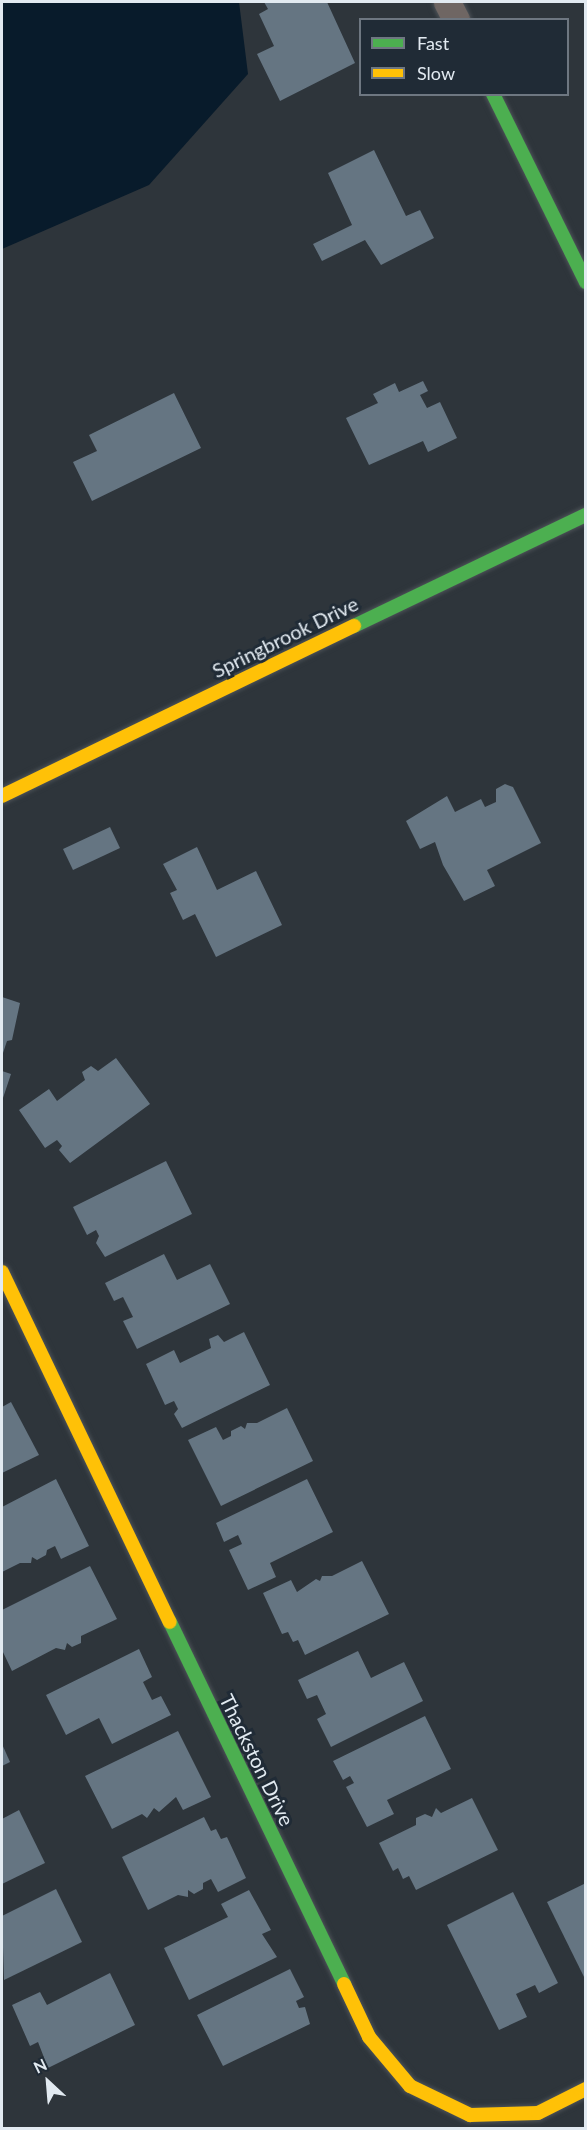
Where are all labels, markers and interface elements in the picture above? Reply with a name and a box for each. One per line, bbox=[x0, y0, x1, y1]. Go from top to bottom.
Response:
legend bbox=[359, 18, 569, 96]
text: Fast bbox=[417, 32, 449, 54]
text: Slow bbox=[417, 62, 455, 84]
street label: Springbrook Drive bbox=[208, 591, 362, 683]
street label: Thackston Drive bbox=[215, 1690, 299, 1830]
north arrow bbox=[18, 2052, 78, 2112]
text: N bbox=[30, 2054, 50, 2077]

